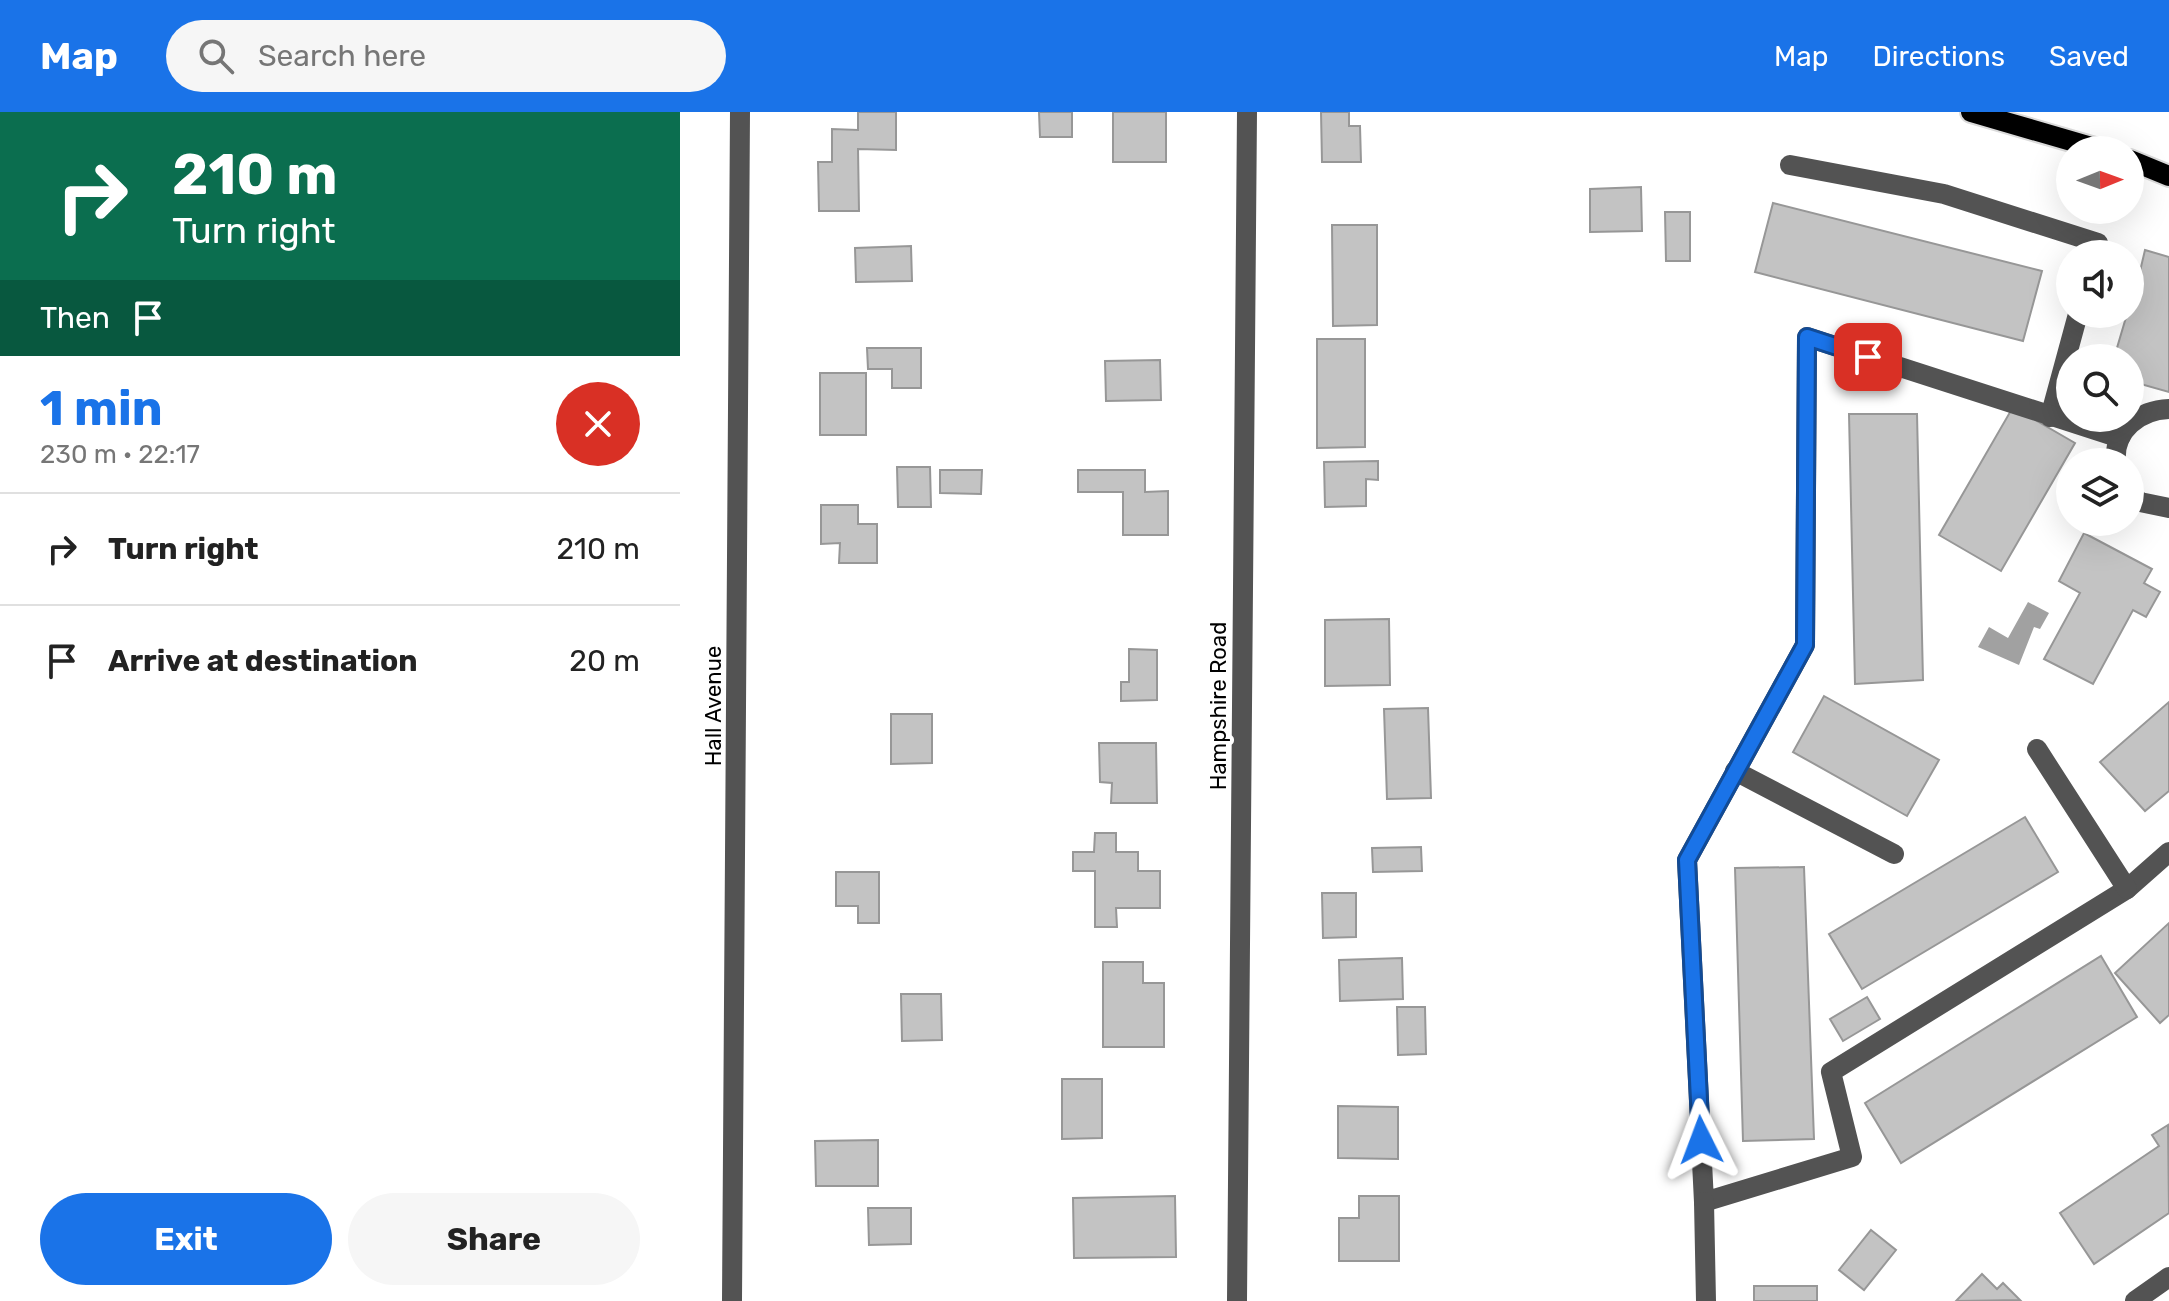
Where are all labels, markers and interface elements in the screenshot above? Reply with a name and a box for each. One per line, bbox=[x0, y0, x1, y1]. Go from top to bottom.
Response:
search box bbox=[166, 20, 726, 92]
text: Map bbox=[40, 33, 118, 79]
icon: search bbox=[194, 34, 238, 78]
text: Search here bbox=[258, 38, 426, 74]
text: Map bbox=[1774, 40, 1828, 73]
text: Directions bbox=[1872, 40, 2005, 73]
text: Saved bbox=[2049, 40, 2129, 73]
north arrow bbox=[2056, 136, 2144, 224]
map controls bbox=[2056, 136, 2144, 536]
text: 210 m bbox=[172, 142, 338, 208]
icon: right bbox=[40, 144, 144, 248]
text: Turn right bbox=[172, 209, 336, 252]
button: sound bbox=[2056, 240, 2144, 328]
icon: arrive bbox=[126, 296, 170, 340]
text: Then bbox=[40, 300, 110, 336]
pin bbox=[1834, 323, 1902, 391]
icon: arrive bbox=[1846, 335, 1890, 379]
button: search bbox=[2056, 344, 2144, 432]
text: 1 min bbox=[40, 380, 163, 437]
button: close bbox=[556, 382, 640, 466]
text: 230 m · 22:17 bbox=[40, 439, 200, 470]
button: layers bbox=[2056, 448, 2144, 536]
icon: right bbox=[40, 527, 84, 571]
text: Turn right bbox=[108, 531, 259, 567]
text: 210 m bbox=[556, 531, 640, 567]
street label: Hampshire Road bbox=[1205, 622, 1232, 790]
icon: arrive bbox=[40, 639, 84, 683]
text: Arrive at destination bbox=[108, 643, 418, 679]
text: 20 m bbox=[569, 643, 640, 679]
street label: Hall Avenue bbox=[700, 646, 727, 766]
position arrow bbox=[1659, 1098, 1743, 1182]
button: Exit bbox=[40, 1193, 332, 1285]
button: Share bbox=[348, 1193, 640, 1285]

